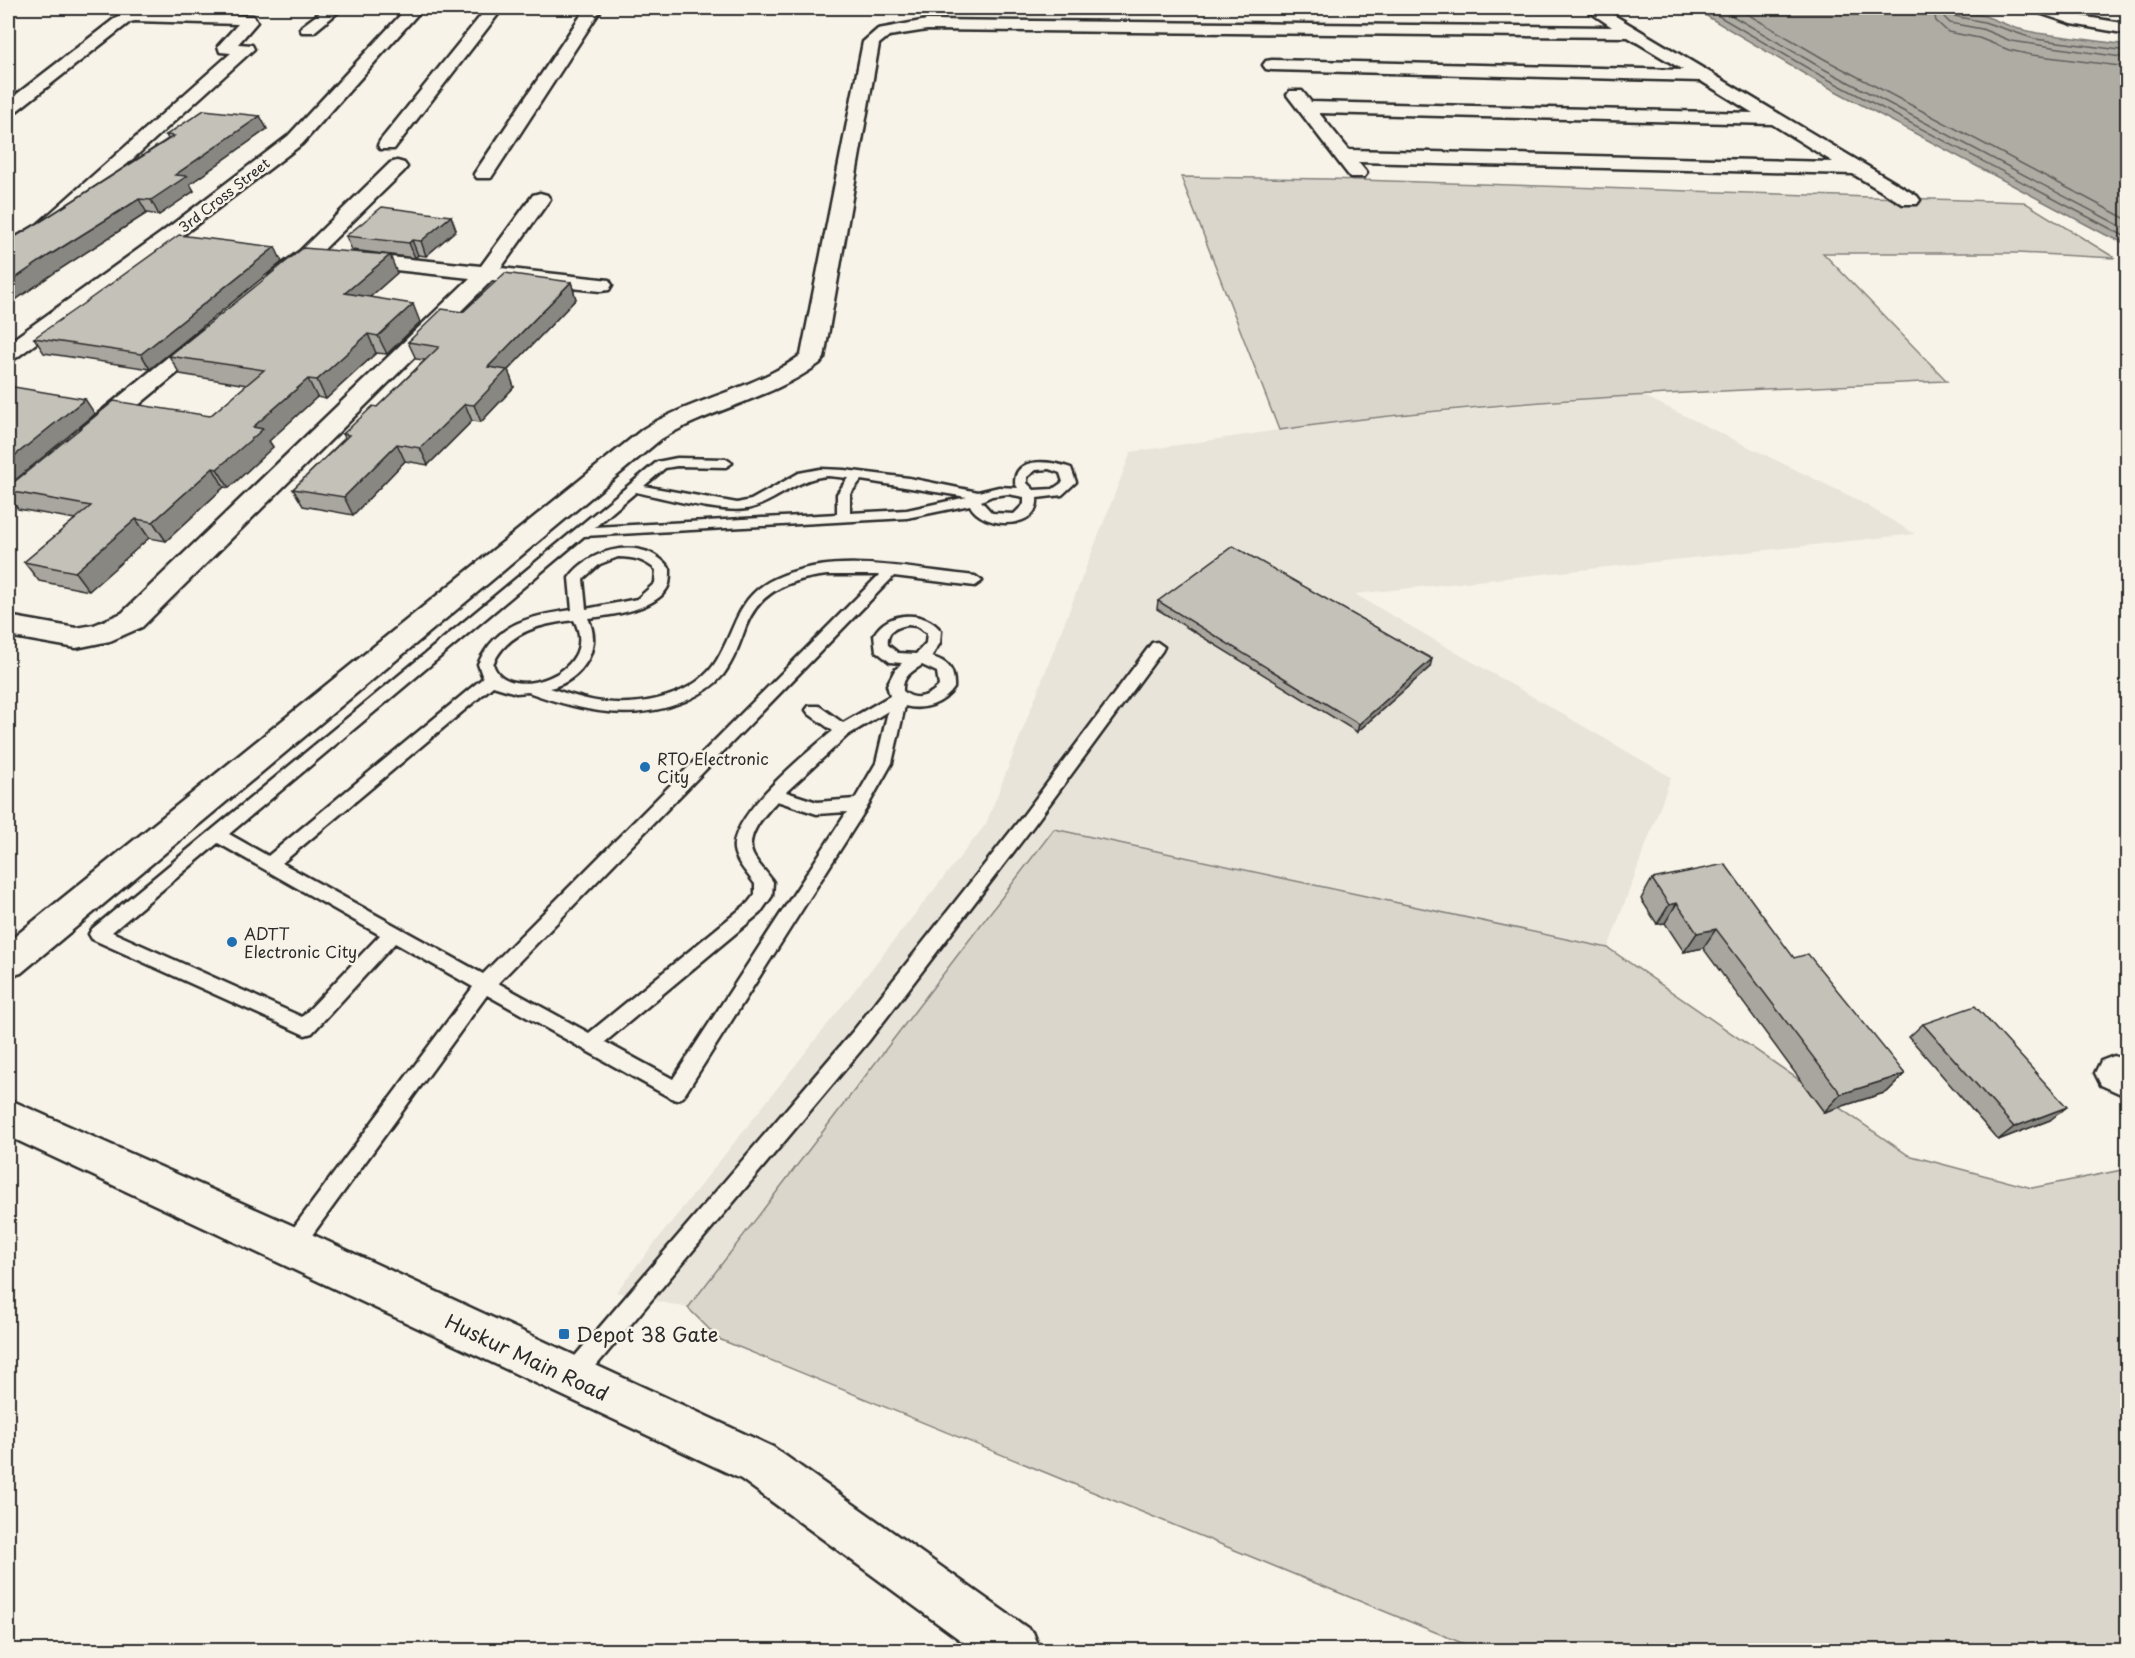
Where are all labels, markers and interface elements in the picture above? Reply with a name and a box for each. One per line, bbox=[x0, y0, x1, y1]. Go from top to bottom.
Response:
street label: 3rd Cross Street bbox=[174, 152, 274, 237]
place label: RTO Electronic City bbox=[657, 746, 769, 788]
marker: RTO Electronic City bbox=[638, 760, 652, 774]
place label: ADTT Electronic City bbox=[244, 921, 357, 963]
marker: ADTT Electronic City bbox=[225, 935, 239, 949]
street label: Huskur Main Road bbox=[440, 1306, 614, 1408]
place label: Depot 38 Gate bbox=[576, 1319, 718, 1349]
marker: Depot 38 Gate bbox=[557, 1327, 571, 1341]

